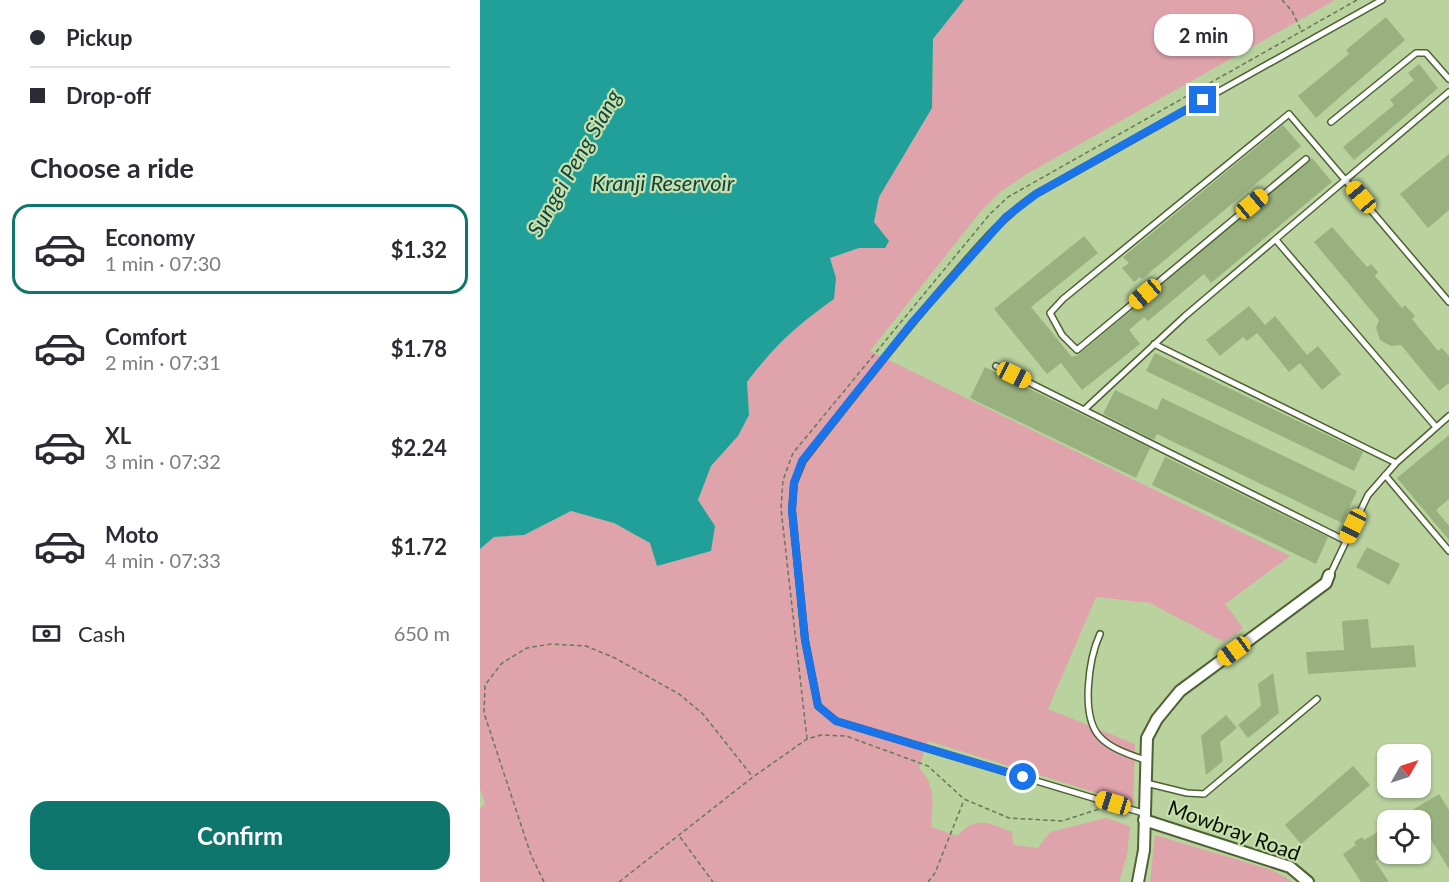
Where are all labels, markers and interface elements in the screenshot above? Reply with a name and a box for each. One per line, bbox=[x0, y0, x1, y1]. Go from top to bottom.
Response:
callout: 2 min bbox=[1154, 13, 1252, 55]
text: 2 min bbox=[1179, 23, 1228, 47]
text: Pickup bbox=[66, 24, 132, 51]
text: Drop-off bbox=[66, 82, 151, 109]
water label: Sungei Peng Siang bbox=[521, 84, 627, 241]
route end bbox=[1189, 86, 1216, 113]
text: Choose a ride bbox=[30, 151, 194, 184]
water label: Kranji Reservoir bbox=[592, 169, 735, 196]
car bbox=[1343, 177, 1379, 217]
car bbox=[1232, 186, 1272, 222]
icon: car bbox=[33, 222, 87, 276]
text: Economy bbox=[105, 224, 195, 251]
text: $1.32 bbox=[391, 236, 447, 263]
text: 1 min · 07:30 bbox=[105, 251, 221, 275]
car bbox=[1125, 276, 1165, 312]
icon: car bbox=[33, 321, 87, 375]
text: Comfort bbox=[105, 323, 187, 350]
text: $1.78 bbox=[391, 335, 447, 362]
text: 2 min · 07:31 bbox=[105, 350, 221, 374]
car bbox=[994, 359, 1034, 391]
icon: car bbox=[33, 420, 87, 474]
text: XL bbox=[105, 422, 131, 449]
text: $2.24 bbox=[391, 434, 447, 461]
text: 3 min · 07:32 bbox=[105, 449, 221, 473]
car bbox=[1337, 506, 1369, 546]
icon: car bbox=[33, 519, 87, 573]
text: Moto bbox=[105, 521, 159, 548]
text: $1.72 bbox=[391, 533, 447, 560]
text: 4 min · 07:33 bbox=[105, 548, 221, 572]
icon: cash bbox=[30, 617, 63, 650]
text: Cash bbox=[78, 620, 125, 647]
text: 650 m bbox=[394, 621, 450, 645]
car bbox=[1214, 633, 1254, 669]
north arrow bbox=[1377, 744, 1431, 798]
map controls bbox=[1377, 744, 1431, 864]
route start bbox=[1009, 763, 1036, 790]
car bbox=[1093, 789, 1133, 817]
street label: Mowbray Road bbox=[1165, 794, 1304, 865]
button: Confirm bbox=[30, 801, 450, 870]
button: locate bbox=[1377, 810, 1431, 864]

